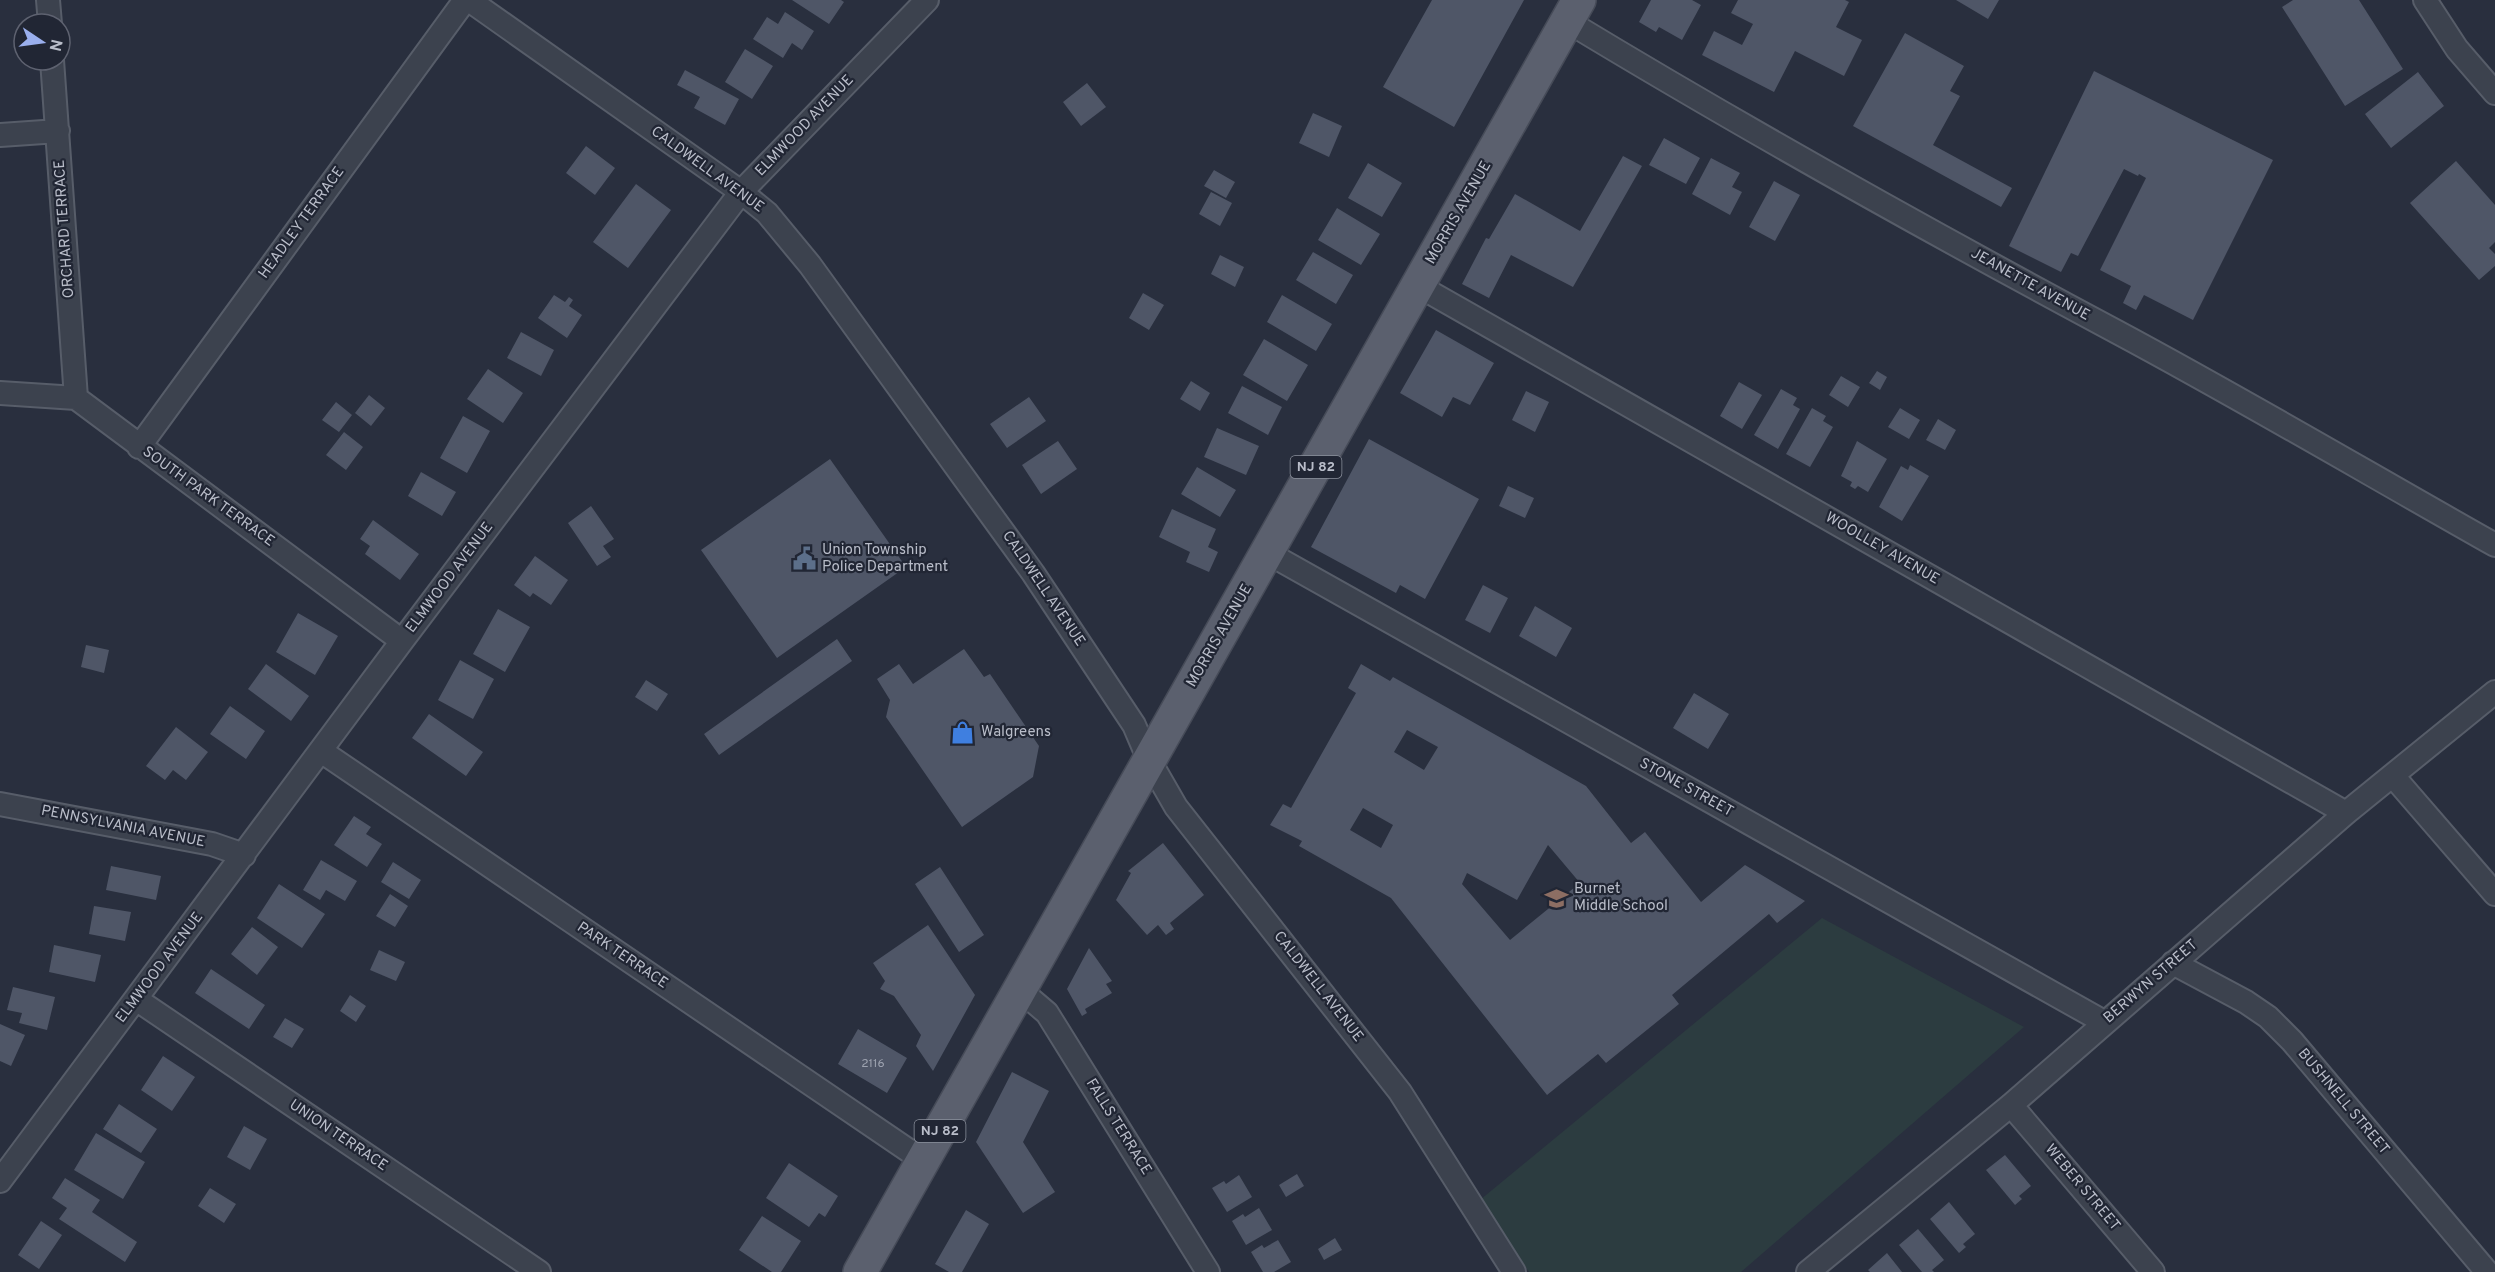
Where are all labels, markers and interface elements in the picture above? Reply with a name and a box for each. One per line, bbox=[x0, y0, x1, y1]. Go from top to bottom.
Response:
north arrow bbox=[12, 12, 72, 72]
text: N bbox=[44, 37, 66, 53]
street label: ELMWOOD AVENUE bbox=[752, 71, 858, 181]
street label: CALDWELL AVENUE bbox=[647, 123, 767, 217]
street label: MORRIS AVENUE bbox=[1422, 158, 1496, 268]
street label: ORCHARD TERRACE bbox=[51, 159, 79, 299]
street label: HEADLEY TERRACE bbox=[255, 163, 349, 283]
street label: JEANETTE AVENUE bbox=[1967, 244, 2093, 326]
street label: SOUTH PARK TERRACE bbox=[138, 443, 278, 551]
road number: NJ 82 bbox=[1290, 456, 1342, 478]
street label: WOOLLEY AVENUE bbox=[1821, 509, 1943, 589]
street label: ELMWOOD AVENUE bbox=[402, 519, 498, 637]
street label: CALDWELL AVENUE bbox=[997, 528, 1089, 650]
place label: Union Township Police Department bbox=[822, 541, 948, 577]
public building icon: Union Township Police Department bbox=[791, 546, 817, 572]
street label: MORRIS AVENUE bbox=[1183, 581, 1257, 691]
shop icon: Walgreens bbox=[950, 719, 976, 745]
place label: Walgreens bbox=[981, 723, 1051, 742]
street label: STONE STREET bbox=[1636, 754, 1736, 822]
street label: PENNSYLVANIA AVENUE bbox=[39, 802, 207, 852]
place label: Burnet Middle School bbox=[1574, 880, 1668, 916]
school or university icon: Burnet Middle School bbox=[1543, 885, 1569, 911]
street label: ELMWOOD AVENUE bbox=[112, 909, 208, 1027]
street label: PARK TERRACE bbox=[573, 919, 671, 993]
street label: CALDWELL AVENUE bbox=[1269, 928, 1367, 1046]
street label: BERWYN STREET bbox=[2100, 936, 2202, 1028]
street label: BUSHNELL STREET bbox=[2293, 1045, 2393, 1159]
house number: 2116 bbox=[861, 1056, 885, 1072]
street label: FALLS TERRACE bbox=[1081, 1075, 1155, 1179]
street label: UNION TERRACE bbox=[285, 1096, 391, 1176]
road number: NJ 82 bbox=[914, 1120, 966, 1142]
street label: WEBER STREET bbox=[2040, 1141, 2124, 1235]

